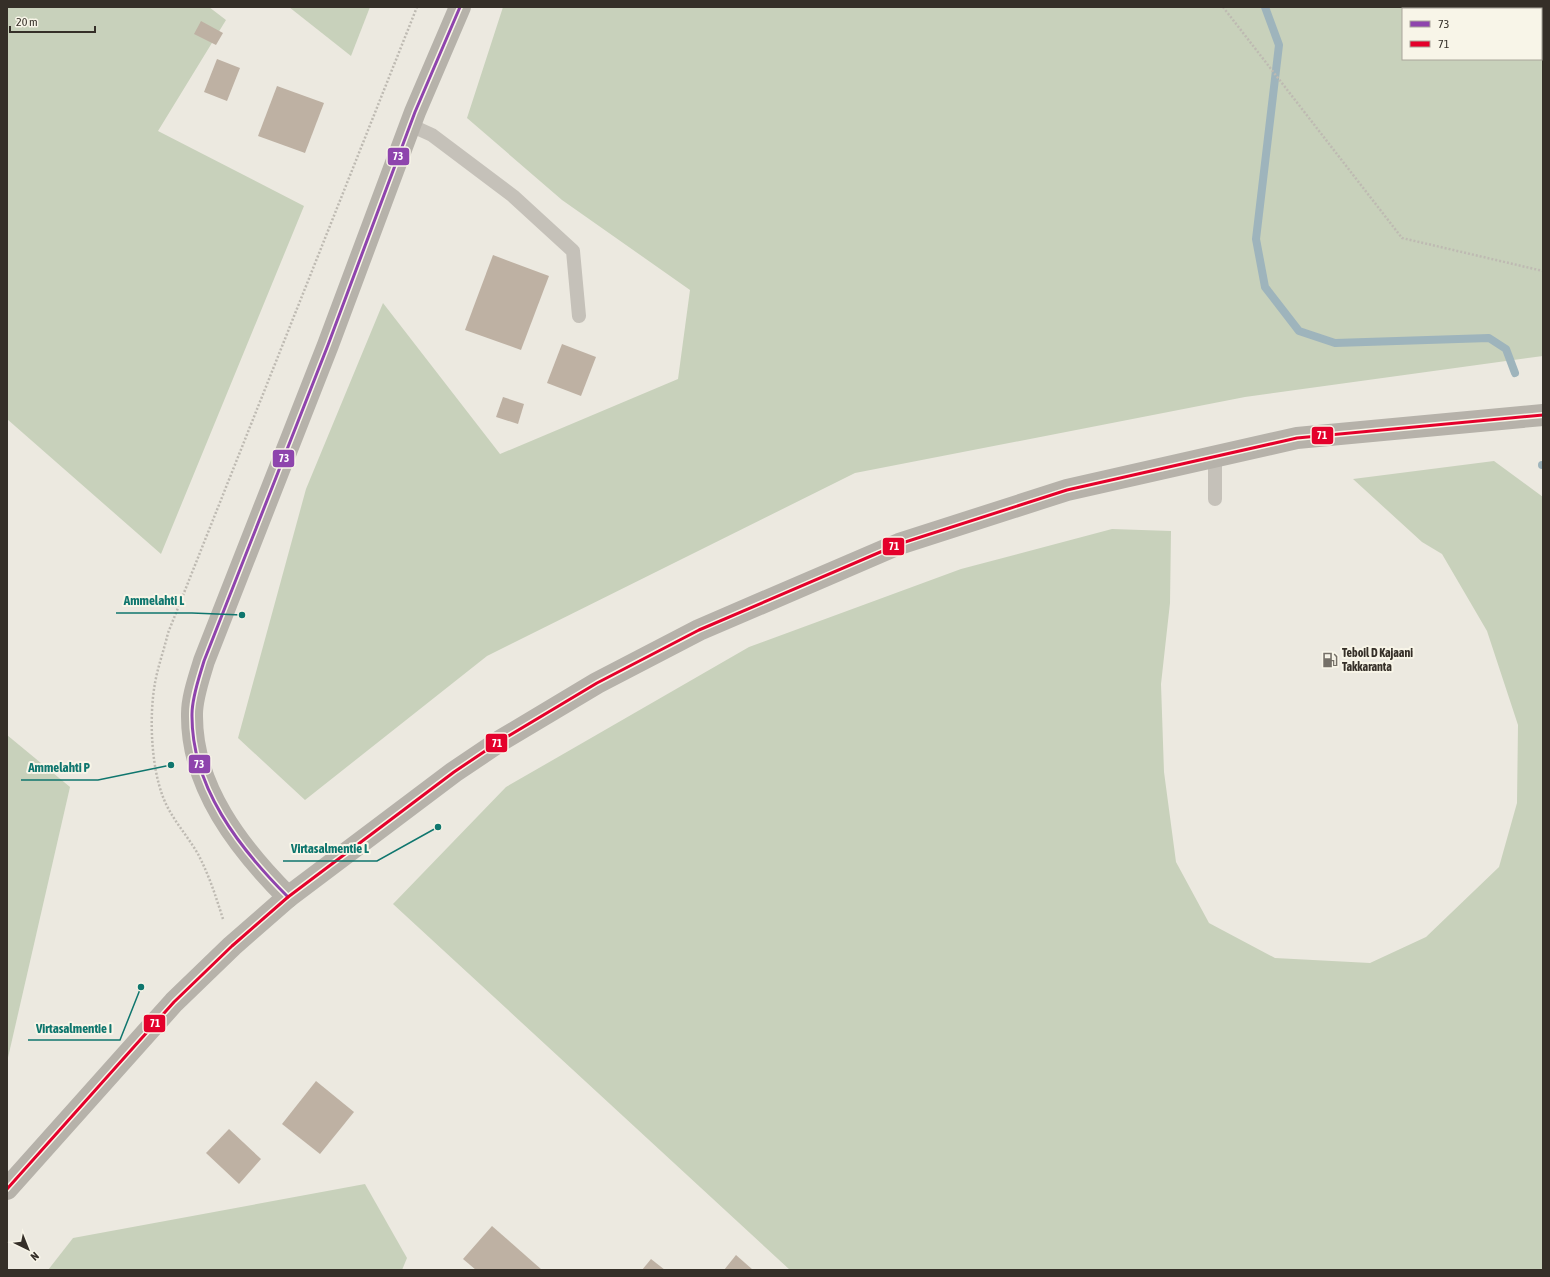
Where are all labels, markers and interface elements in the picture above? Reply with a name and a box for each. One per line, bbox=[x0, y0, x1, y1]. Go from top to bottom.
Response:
scale bar bbox=[10, 8, 95, 34]
legend bbox=[1402, 8, 1542, 60]
text: 20 m bbox=[16, 15, 38, 29]
text: 73 bbox=[1438, 17, 1449, 31]
text: 71 bbox=[1438, 37, 1450, 51]
line badge: 73 bbox=[387, 147, 410, 166]
text: 73 bbox=[393, 150, 403, 162]
line badge: 71 bbox=[1311, 426, 1334, 445]
text: 71 bbox=[1317, 429, 1327, 441]
line badge: 73 bbox=[272, 449, 295, 468]
text: 73 bbox=[279, 452, 289, 464]
line badge: 71 bbox=[882, 537, 905, 556]
text: 71 bbox=[889, 540, 899, 552]
callout: Ammelahti L bbox=[116, 588, 192, 613]
text: Ammelahti L bbox=[123, 593, 184, 608]
place label: Teboil D Kajaani Takkaranta bbox=[1342, 646, 1413, 674]
fuel station icon: Teboil D Kajaani Takkaranta bbox=[1321, 651, 1339, 669]
line badge: 71 bbox=[485, 733, 508, 753]
text: 71 bbox=[492, 737, 502, 749]
line badge: 73 bbox=[188, 754, 211, 774]
callout: Ammelahti P bbox=[21, 755, 98, 780]
text: 73 bbox=[194, 758, 204, 770]
text: Ammelahti P bbox=[27, 760, 90, 775]
callout: Virtasalmentie L bbox=[283, 836, 377, 861]
text: Virtasalmentie L bbox=[290, 841, 369, 856]
line badge: 71 bbox=[143, 1014, 166, 1033]
callout: Virtasalmentie I bbox=[28, 1015, 120, 1040]
text: 71 bbox=[150, 1017, 160, 1029]
text: Virtasalmentie I bbox=[35, 1021, 112, 1036]
north arrow bbox=[8, 1229, 48, 1269]
text: N bbox=[28, 1250, 41, 1263]

